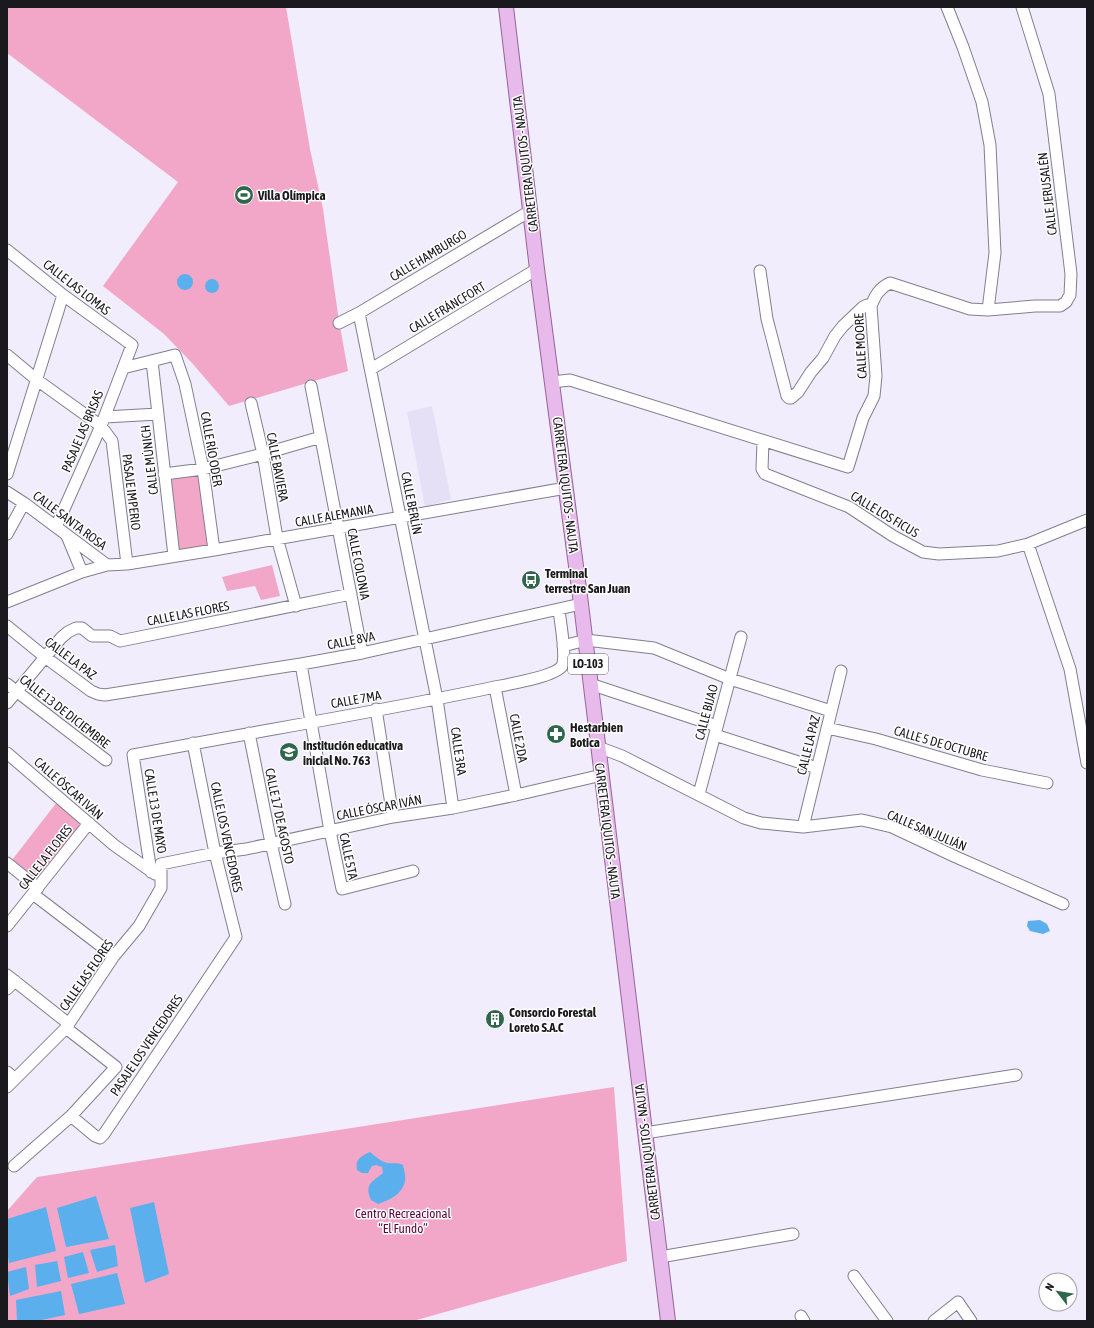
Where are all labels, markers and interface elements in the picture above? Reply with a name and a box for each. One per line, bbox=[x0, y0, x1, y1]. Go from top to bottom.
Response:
street label: CARRETERA IQUITOS - NAUTA bbox=[510, 94, 541, 233]
street label: CALLE JERUSALÉN bbox=[1035, 152, 1060, 236]
sports icon: Villa Olímpica bbox=[233, 184, 255, 206]
place label: Villa Olímpica bbox=[257, 188, 325, 203]
street label: CALLE HAMBURGO bbox=[387, 226, 470, 284]
street label: CALLE LAS LOMAS bbox=[40, 257, 114, 319]
street label: CALLE FRÁNCFORT bbox=[406, 279, 488, 336]
street label: CALLE MOORE bbox=[851, 312, 870, 379]
street label: PASAJE LAS BRISAS bbox=[58, 388, 107, 474]
street label: CALLE RÍO ODER bbox=[198, 411, 226, 488]
street label: CARRETERA IQUITOS - NAUTA bbox=[550, 416, 581, 555]
street label: CALLE MÚNICH bbox=[138, 424, 161, 496]
street label: CALLE BAVIERA bbox=[263, 431, 292, 503]
street label: PASAJE IMPERIO bbox=[119, 453, 144, 532]
street label: CALLE BERLÍN bbox=[398, 470, 425, 536]
street label: CALLE SANTA ROSA bbox=[30, 488, 110, 553]
street label: CALLE LOS FICUS bbox=[848, 488, 922, 541]
street label: CALLE ALEMANIA bbox=[294, 501, 375, 530]
street label: CALLE COLONIA bbox=[344, 527, 373, 602]
place label: Terminal terrestre San Juan bbox=[544, 566, 630, 596]
bus stop icon: Terminal terrestre San Juan bbox=[520, 569, 542, 591]
street label: CALLE LAS FLORES bbox=[146, 598, 231, 629]
street label: CALLE 8VA bbox=[326, 628, 377, 652]
street label: CALLE LA PAZ bbox=[42, 634, 100, 683]
road number: LO-103 bbox=[568, 654, 608, 674]
street label: CALLE 13 DE DICIEMBRE bbox=[17, 671, 113, 752]
street label: CALLE BIJAO bbox=[692, 682, 721, 742]
street label: CALLE 7MA bbox=[330, 688, 383, 711]
street label: CALLE 2DA bbox=[506, 712, 531, 764]
street label: CALLE LA PAZ bbox=[794, 714, 823, 776]
place label: Hestarbien Botica bbox=[570, 720, 623, 750]
pharmacy icon: Hestarbien Botica bbox=[545, 723, 567, 745]
street label: CALLE 5 DE OCTUBRE bbox=[892, 723, 990, 764]
street label: CALLE 3RA bbox=[448, 726, 469, 777]
place label: Institución educativa inicial No. 763 bbox=[303, 738, 403, 768]
school or university icon: Institución educativa inicial No. 763 bbox=[278, 741, 300, 763]
street label: CALLE ÓSCAR IVÁN bbox=[31, 754, 106, 822]
street label: CARRETERA IQUITOS - NAUTA bbox=[592, 762, 623, 901]
street label: CALLE 17 DE AGOSTO bbox=[262, 767, 297, 866]
street label: CALLE 13 DE MAYO bbox=[141, 768, 170, 855]
street label: CALLE LOS VENCEDORES bbox=[207, 781, 246, 894]
street label: CALLE ÓSCAR IVÁN bbox=[335, 792, 423, 823]
street label: CALLE SAN JULIÁN bbox=[885, 807, 969, 854]
street label: CALLE LA FLORES bbox=[16, 822, 76, 893]
street label: CALLE 5TA bbox=[336, 831, 361, 881]
street label: CALLE LAS FLORES bbox=[56, 936, 117, 1014]
street label: PASAJE LOS VENCEDORES bbox=[107, 992, 186, 1099]
place label: Consorcio Forestal Loreto S.A.C bbox=[509, 1005, 597, 1035]
building icon: Consorcio Forestal Loreto S.A.C bbox=[484, 1008, 506, 1030]
street label: CARRETERA IQUITOS - NAUTA bbox=[632, 1082, 663, 1221]
park label: Centro Recreacional “El Fundo” bbox=[355, 1206, 452, 1236]
north arrow bbox=[1038, 1272, 1078, 1312]
text: N bbox=[1043, 1281, 1056, 1293]

